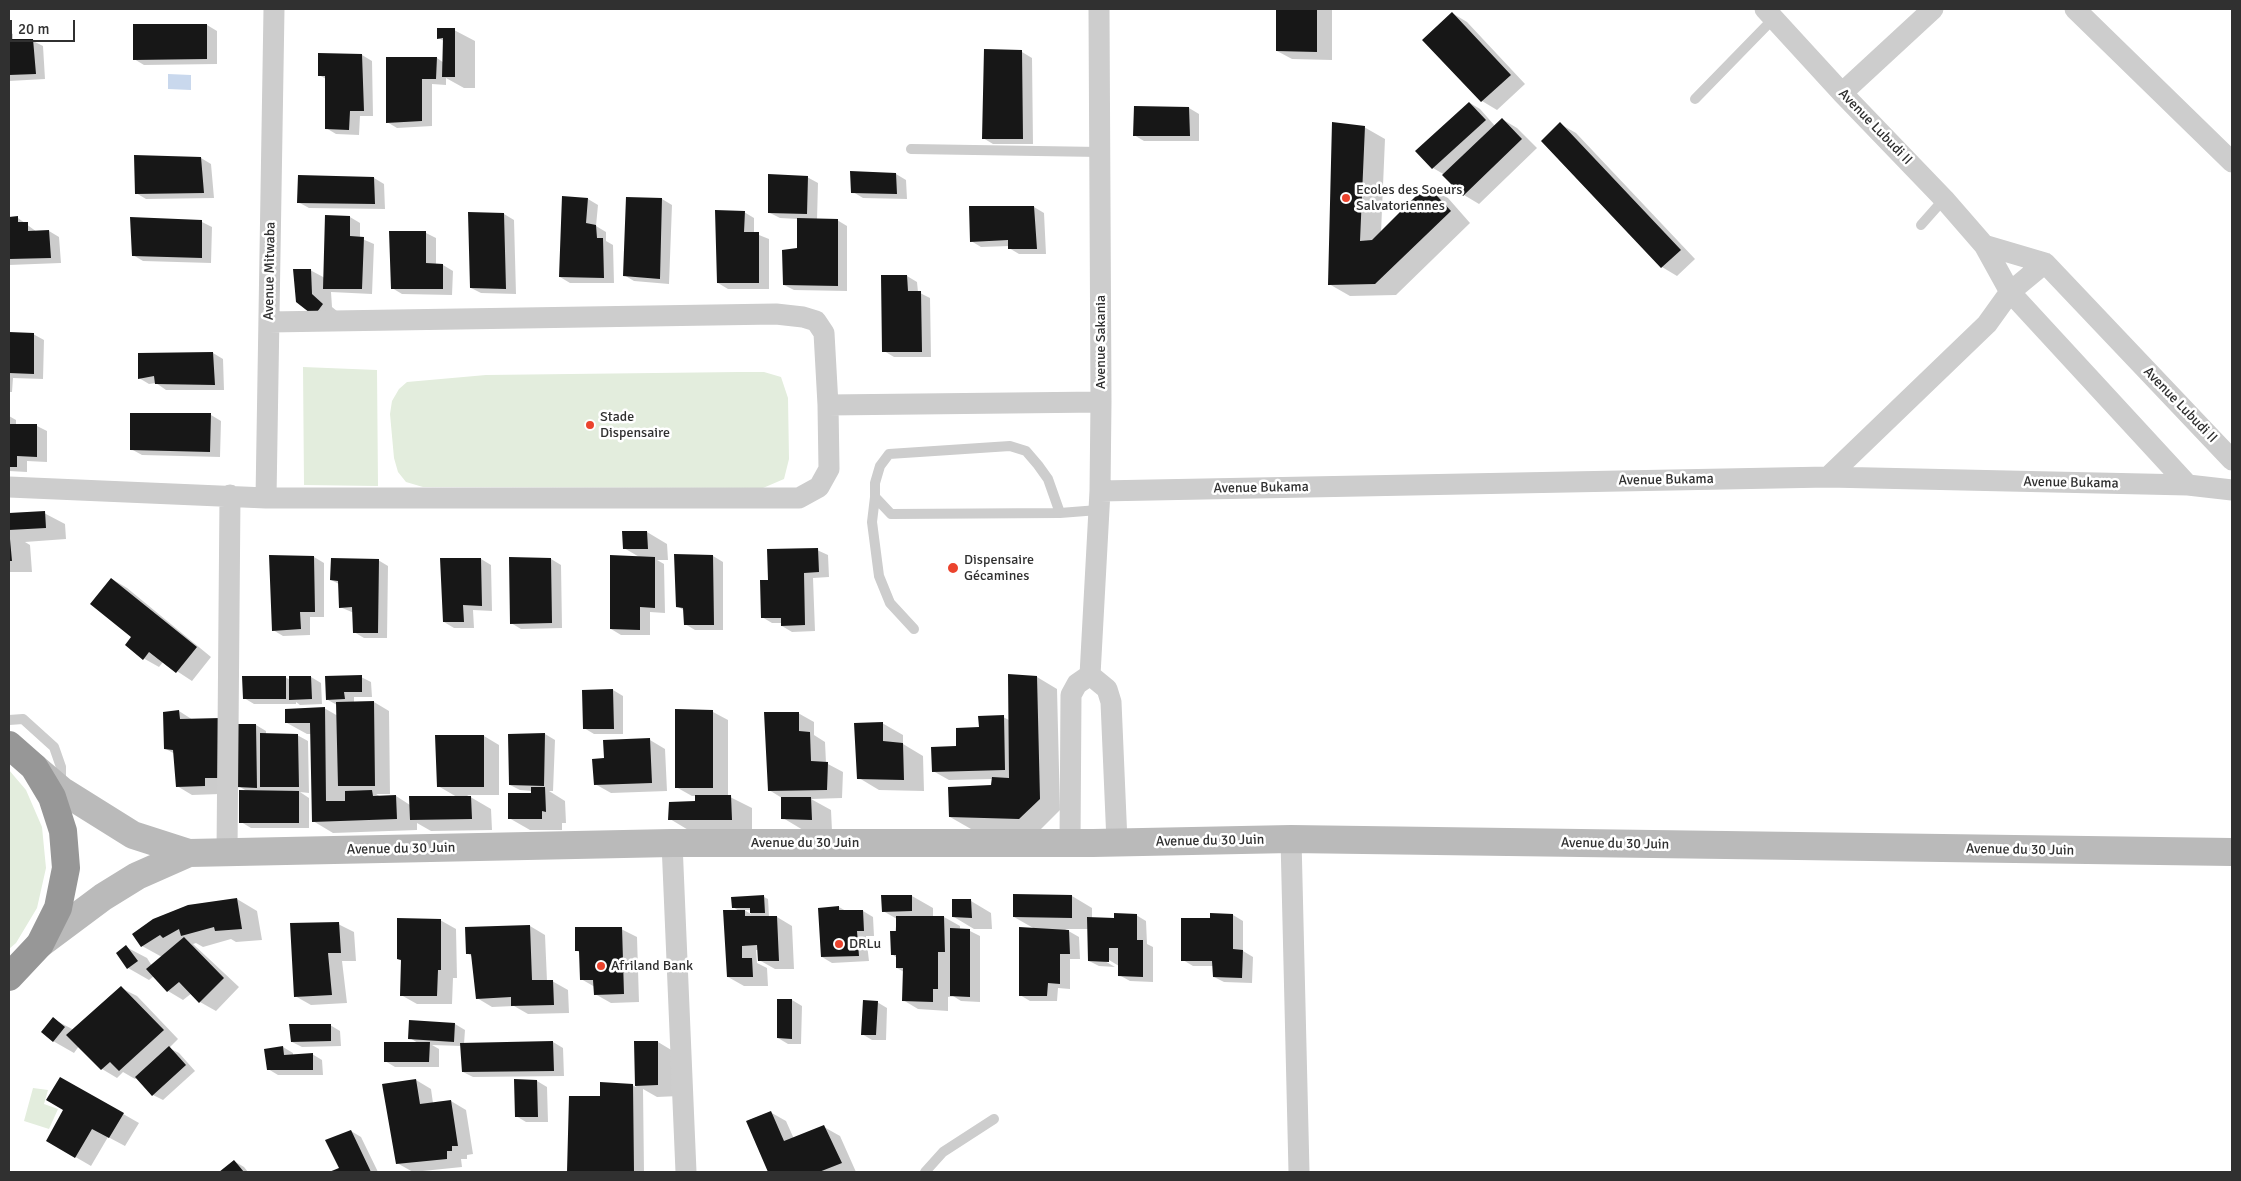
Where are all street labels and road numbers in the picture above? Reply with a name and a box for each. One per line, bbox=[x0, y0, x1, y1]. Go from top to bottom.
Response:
street label: Avenue Lubudi II bbox=[1835, 86, 1915, 168]
street label: Avenue Mitwaba bbox=[261, 222, 279, 320]
street label: Avenue Sakania bbox=[1093, 295, 1109, 389]
street label: Avenue Lubudi II bbox=[2140, 364, 2220, 446]
street label: Avenue Bukama bbox=[1618, 471, 1714, 489]
street label: Avenue Bukama bbox=[2023, 474, 2119, 492]
street label: Avenue Bukama bbox=[1213, 479, 1309, 497]
street label: Avenue du 30 Juin bbox=[1156, 832, 1264, 850]
street label: Avenue du 30 Juin bbox=[751, 835, 859, 851]
street label: Avenue du 30 Juin bbox=[1561, 835, 1669, 853]
street label: Avenue du 30 Juin bbox=[347, 840, 455, 858]
street label: Avenue du 30 Juin bbox=[1966, 841, 2074, 859]

